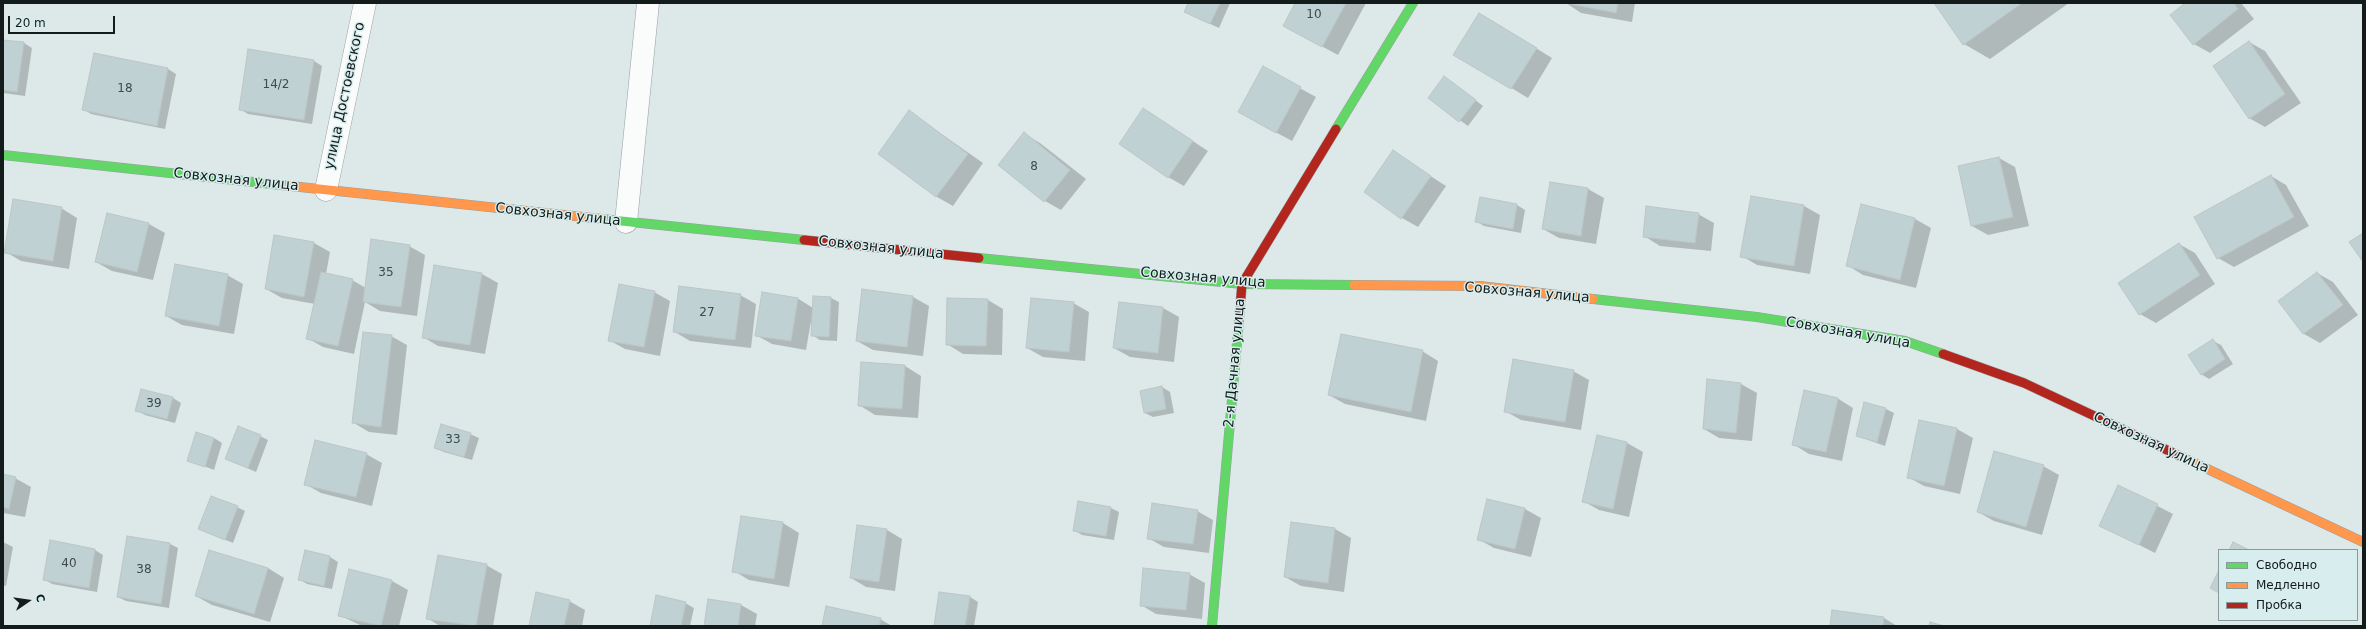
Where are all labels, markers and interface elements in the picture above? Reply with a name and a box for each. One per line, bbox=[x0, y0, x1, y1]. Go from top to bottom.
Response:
scale bar bbox=[10, 8, 117, 34]
house number: 10 bbox=[1306, 8, 1322, 22]
text: 20 m bbox=[15, 16, 46, 30]
street label: улица Достоевского bbox=[321, 21, 369, 171]
house number: 14/2 bbox=[263, 78, 289, 92]
house number: 18 bbox=[117, 82, 133, 96]
house number: 8 bbox=[1030, 160, 1038, 174]
street label: Совхозная улица bbox=[173, 165, 299, 195]
street label: Совхозная улица bbox=[495, 200, 621, 230]
street label: Совхозная улица bbox=[818, 233, 944, 263]
street label: Совхозная улица bbox=[1140, 264, 1266, 292]
house number: 35 bbox=[378, 266, 394, 280]
street label: Совхозная улица bbox=[1464, 279, 1590, 307]
street label: 2-я Дачная улица bbox=[1221, 298, 1249, 428]
house number: 27 bbox=[699, 306, 715, 320]
street label: Совхозная улица bbox=[1785, 314, 1911, 352]
house number: 39 bbox=[146, 397, 162, 411]
street label: Совхозная улица bbox=[2090, 409, 2212, 477]
house number: 33 bbox=[445, 433, 461, 447]
legend bbox=[2218, 549, 2358, 621]
house number: 40 bbox=[61, 557, 77, 571]
text: Свободно bbox=[2256, 558, 2317, 572]
house number: 38 bbox=[136, 563, 152, 577]
text: Медленно bbox=[2256, 578, 2320, 592]
north arrow bbox=[8, 581, 48, 621]
text: С bbox=[33, 593, 47, 604]
text: Пробка bbox=[2256, 598, 2302, 612]

